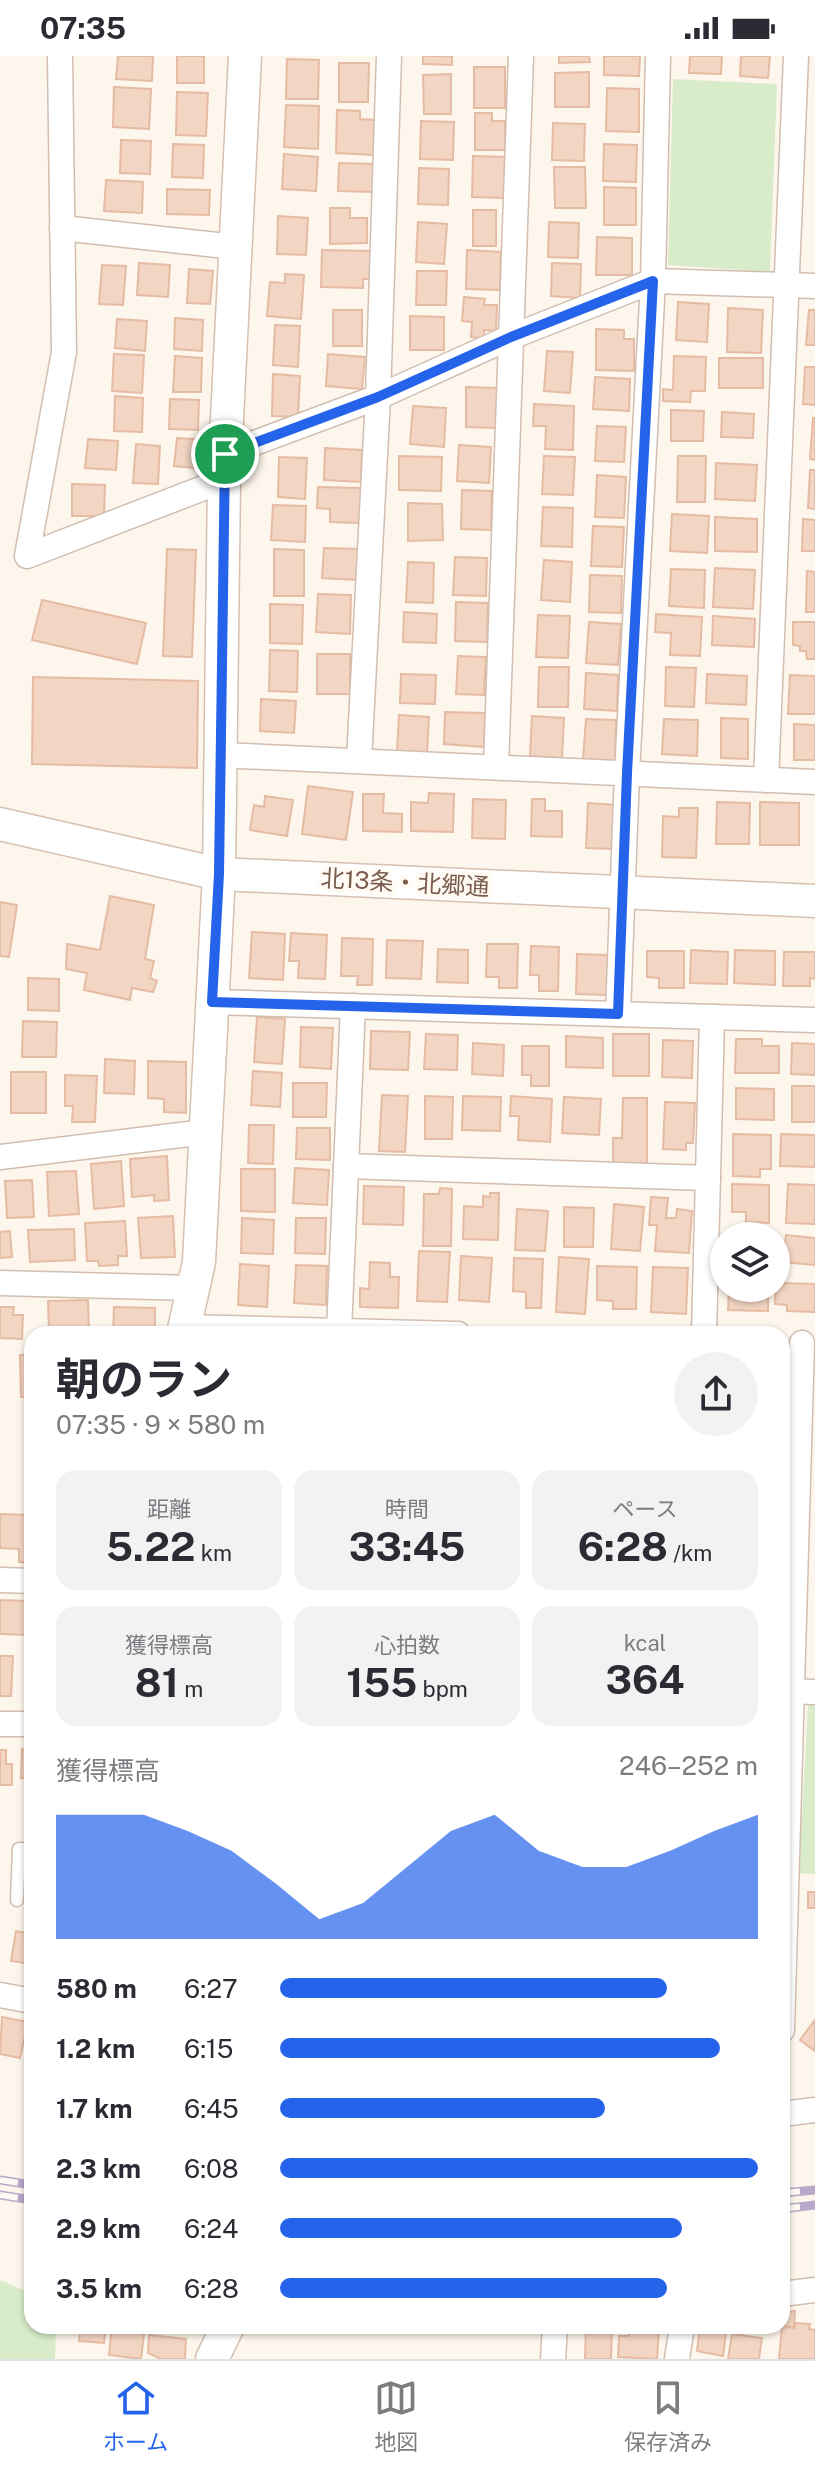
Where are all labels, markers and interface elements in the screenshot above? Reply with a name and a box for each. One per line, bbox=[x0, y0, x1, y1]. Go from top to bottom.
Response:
text: 07:35 bbox=[40, 10, 126, 46]
pin bbox=[191, 420, 259, 488]
icon: arrive bbox=[203, 432, 247, 476]
street label: 北13条・北郷通 bbox=[320, 864, 490, 900]
map controls bbox=[710, 1222, 790, 1302]
button: layers bbox=[710, 1222, 790, 1302]
button: share bbox=[674, 1352, 758, 1436]
text: 朝のラン bbox=[56, 1353, 232, 1405]
text: 07:35 · 9 × 580 m bbox=[56, 1409, 265, 1440]
text: 距離 bbox=[147, 1496, 191, 1522]
text: 時間 bbox=[385, 1496, 429, 1522]
text: ペース bbox=[613, 1496, 677, 1522]
text: 5.22 bbox=[106, 1523, 195, 1570]
text: 33:45 bbox=[349, 1523, 465, 1570]
text: 6:28 bbox=[578, 1523, 668, 1570]
text: km bbox=[195, 1540, 232, 1566]
text: /km bbox=[668, 1540, 712, 1566]
text: kcal bbox=[624, 1630, 666, 1656]
text: 獲得標高 bbox=[125, 1632, 213, 1658]
text: 心拍数 bbox=[374, 1632, 440, 1658]
text: 364 bbox=[606, 1656, 685, 1703]
text: 81 bbox=[135, 1659, 179, 1706]
text: 155 bbox=[346, 1659, 417, 1706]
text: m bbox=[179, 1676, 203, 1702]
text: bpm bbox=[417, 1676, 468, 1702]
text: 246–252 m bbox=[619, 1750, 758, 1781]
text: 獲得標高 bbox=[56, 1755, 160, 1786]
text: 580 m bbox=[56, 1973, 137, 2004]
text: 6:27 bbox=[184, 1973, 238, 2004]
text: 1.2 km bbox=[56, 2033, 135, 2064]
text: 6:15 bbox=[184, 2033, 233, 2064]
text: 1.7 km bbox=[56, 2093, 133, 2124]
text: 6:45 bbox=[184, 2093, 239, 2124]
text: 2.3 km bbox=[56, 2153, 141, 2184]
text: 6:08 bbox=[184, 2153, 239, 2184]
text: 2.9 km bbox=[56, 2213, 141, 2244]
text: 6:24 bbox=[184, 2213, 238, 2244]
text: 3.5 km bbox=[56, 2273, 142, 2304]
text: 6:28 bbox=[184, 2273, 239, 2304]
tab: ホーム bbox=[103, 2376, 168, 2456]
tab: 地図 bbox=[374, 2376, 418, 2456]
tab: 保存済み bbox=[624, 2376, 712, 2456]

